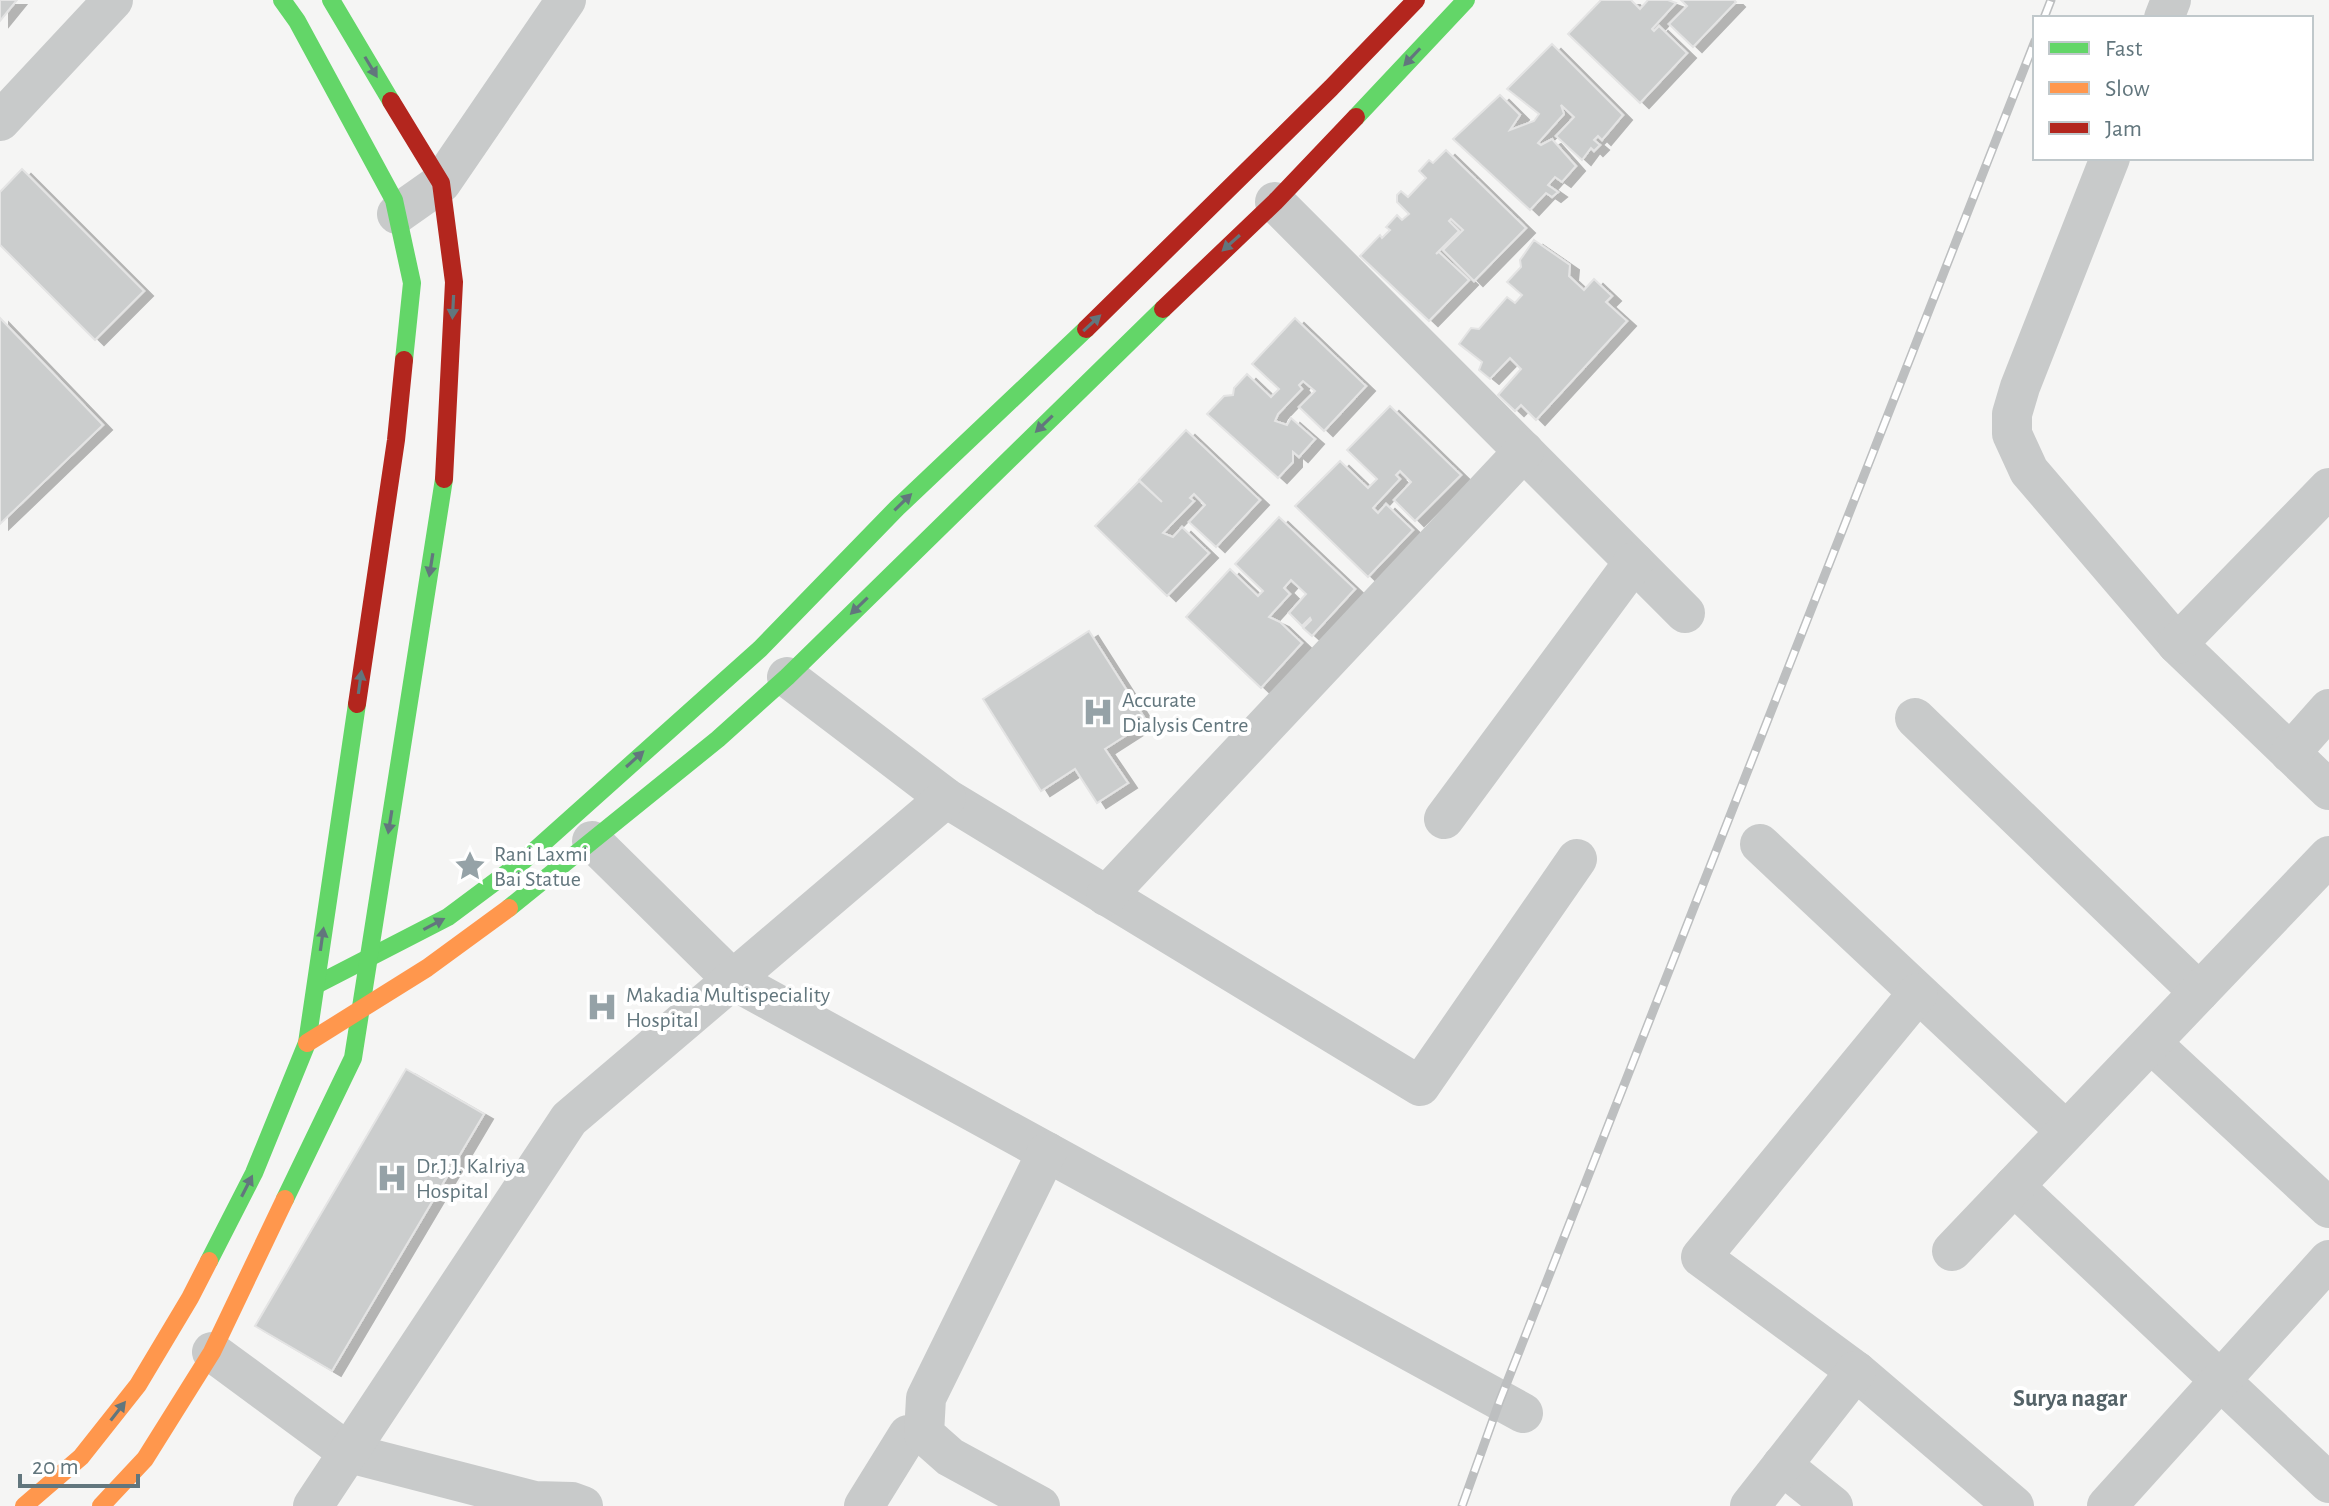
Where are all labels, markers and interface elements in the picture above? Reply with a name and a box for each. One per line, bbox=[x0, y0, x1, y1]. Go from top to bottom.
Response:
legend bbox=[2033, 16, 2313, 160]
text: Fast bbox=[2105, 37, 2143, 61]
one-way arrow bbox=[1404, 47, 1422, 66]
one-way arrow bbox=[364, 56, 378, 78]
text: Slow bbox=[2105, 77, 2150, 101]
text: Jam bbox=[2105, 117, 2142, 141]
one-way arrow bbox=[1222, 234, 1241, 252]
one-way arrow bbox=[446, 295, 459, 320]
one-way arrow bbox=[1083, 315, 1102, 333]
one-way arrow bbox=[1035, 415, 1054, 433]
one-way arrow bbox=[893, 493, 912, 512]
one-way arrow bbox=[424, 553, 436, 578]
one-way arrow bbox=[850, 596, 869, 615]
one-way arrow bbox=[354, 669, 367, 694]
place label: Accurate Dialysis Centre bbox=[1122, 689, 1248, 736]
hospital icon: Accurate Dialysis Centre bbox=[1081, 695, 1115, 729]
one-way arrow bbox=[626, 751, 645, 769]
one-way arrow bbox=[383, 810, 396, 835]
place label: Rani Laxmi Bai Statue bbox=[494, 843, 588, 890]
place icon: Rani Laxmi Bai Statue bbox=[453, 849, 487, 883]
one-way arrow bbox=[423, 917, 446, 930]
one-way arrow bbox=[316, 926, 329, 951]
place label: Makadia Multispeciality Hospital bbox=[626, 984, 831, 1031]
hospital icon: Makadia Multispeciality Hospital bbox=[585, 990, 619, 1024]
place label: Dr.J.J. Kalriya Hospital bbox=[416, 1155, 526, 1202]
hospital icon: Dr.J.J. Kalriya Hospital bbox=[375, 1161, 409, 1195]
one-way arrow bbox=[240, 1175, 254, 1198]
district label: Surya nagar bbox=[2013, 1387, 2128, 1411]
one-way arrow bbox=[109, 1401, 125, 1421]
scale bar bbox=[20, 1438, 138, 1488]
text: 20 m bbox=[32, 1455, 79, 1479]

